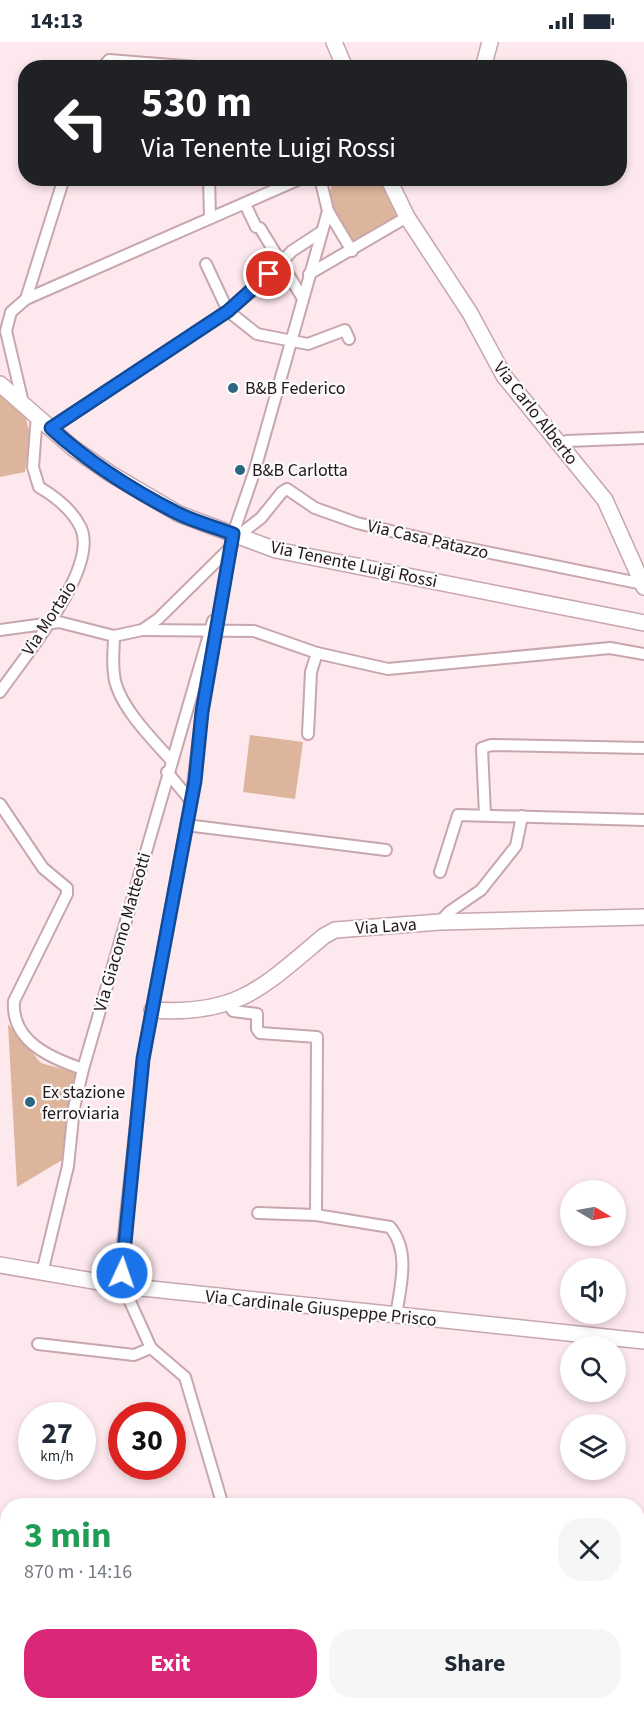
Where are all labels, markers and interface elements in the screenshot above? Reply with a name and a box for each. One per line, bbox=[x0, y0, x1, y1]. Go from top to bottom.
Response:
text: 14:13 bbox=[30, 5, 83, 37]
text: 530 m bbox=[141, 73, 252, 133]
icon: left bbox=[42, 84, 120, 162]
text: Via Tenente Luigi Rossi bbox=[141, 129, 396, 168]
pin bbox=[243, 248, 294, 299]
icon: arrive bbox=[252, 257, 285, 290]
street label: Via Carlo Alberto bbox=[487, 356, 584, 470]
place label: B&B Federico bbox=[245, 376, 345, 401]
marker: B&B Federico bbox=[226, 381, 240, 395]
place label: B&B Carlotta bbox=[252, 458, 348, 483]
marker: B&B Carlotta bbox=[233, 463, 247, 477]
street label: Via Casa Patazzo bbox=[365, 513, 491, 566]
street label: Via Tenente Luigi Rossi bbox=[268, 535, 440, 594]
street label: Via Mortaio bbox=[16, 576, 83, 660]
street label: Via Giacomo Matteotti bbox=[88, 849, 157, 1015]
street label: Via Lava bbox=[355, 912, 417, 941]
place label: Ex stazione ferroviaria bbox=[42, 1080, 125, 1126]
marker: Ex stazione ferroviaria bbox=[23, 1095, 37, 1109]
north arrow bbox=[560, 1180, 626, 1246]
map controls bbox=[560, 1180, 626, 1480]
position arrow bbox=[90, 1241, 154, 1305]
button: sound bbox=[560, 1258, 626, 1324]
street label: Via Cardinale Giuspeppe Prisco bbox=[204, 1284, 438, 1333]
button: search bbox=[560, 1336, 626, 1402]
speed limit sign: 30 bbox=[108, 1402, 186, 1480]
text: 27 bbox=[41, 1412, 73, 1455]
button: layers bbox=[560, 1414, 626, 1480]
text: km/h bbox=[40, 1446, 74, 1467]
text: 3 min bbox=[24, 1510, 112, 1561]
button: close bbox=[558, 1518, 621, 1581]
text: 870 m · 14:16 bbox=[24, 1558, 132, 1586]
button: Exit bbox=[24, 1629, 317, 1698]
button: Share bbox=[329, 1629, 621, 1698]

